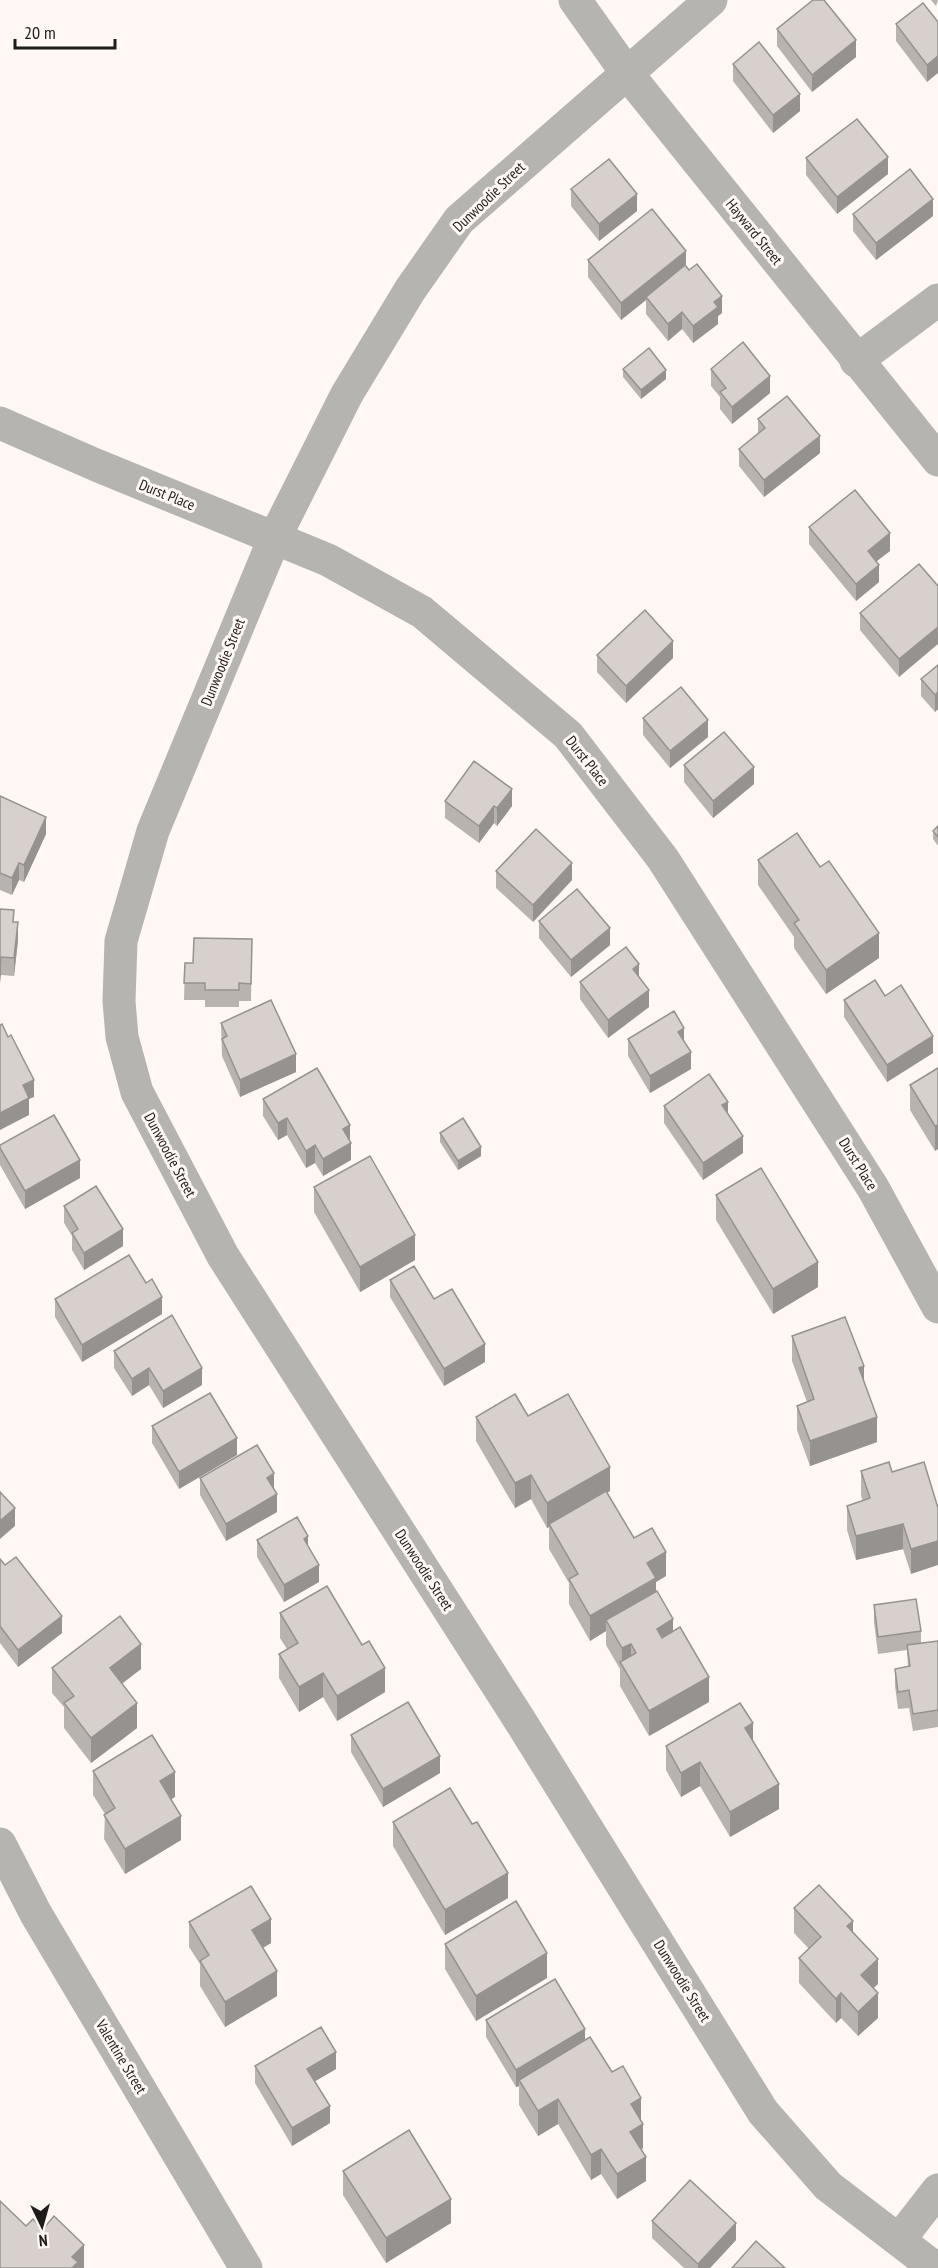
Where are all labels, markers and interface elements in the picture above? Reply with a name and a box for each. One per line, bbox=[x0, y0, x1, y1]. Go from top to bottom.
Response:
scale bar bbox=[15, 12, 116, 50]
text: 20 m bbox=[24, 21, 56, 44]
street label: Dunwoodie Street bbox=[449, 158, 529, 236]
street label: Hayward Street bbox=[722, 195, 787, 269]
street label: Durst Place bbox=[137, 475, 198, 514]
street label: Dunwoodie Street bbox=[196, 615, 249, 708]
street label: Durst Place bbox=[562, 732, 613, 790]
street label: Dunwoodie Street bbox=[140, 1109, 201, 1200]
street label: Durst Place bbox=[835, 1134, 882, 1194]
street label: Dunwoodie Street bbox=[391, 1526, 458, 1614]
street label: Dunwoodie Street bbox=[650, 1936, 715, 2025]
street label: Valentine Street bbox=[91, 2015, 151, 2097]
north arrow bbox=[12, 2196, 72, 2256]
text: N bbox=[38, 2231, 48, 2251]

